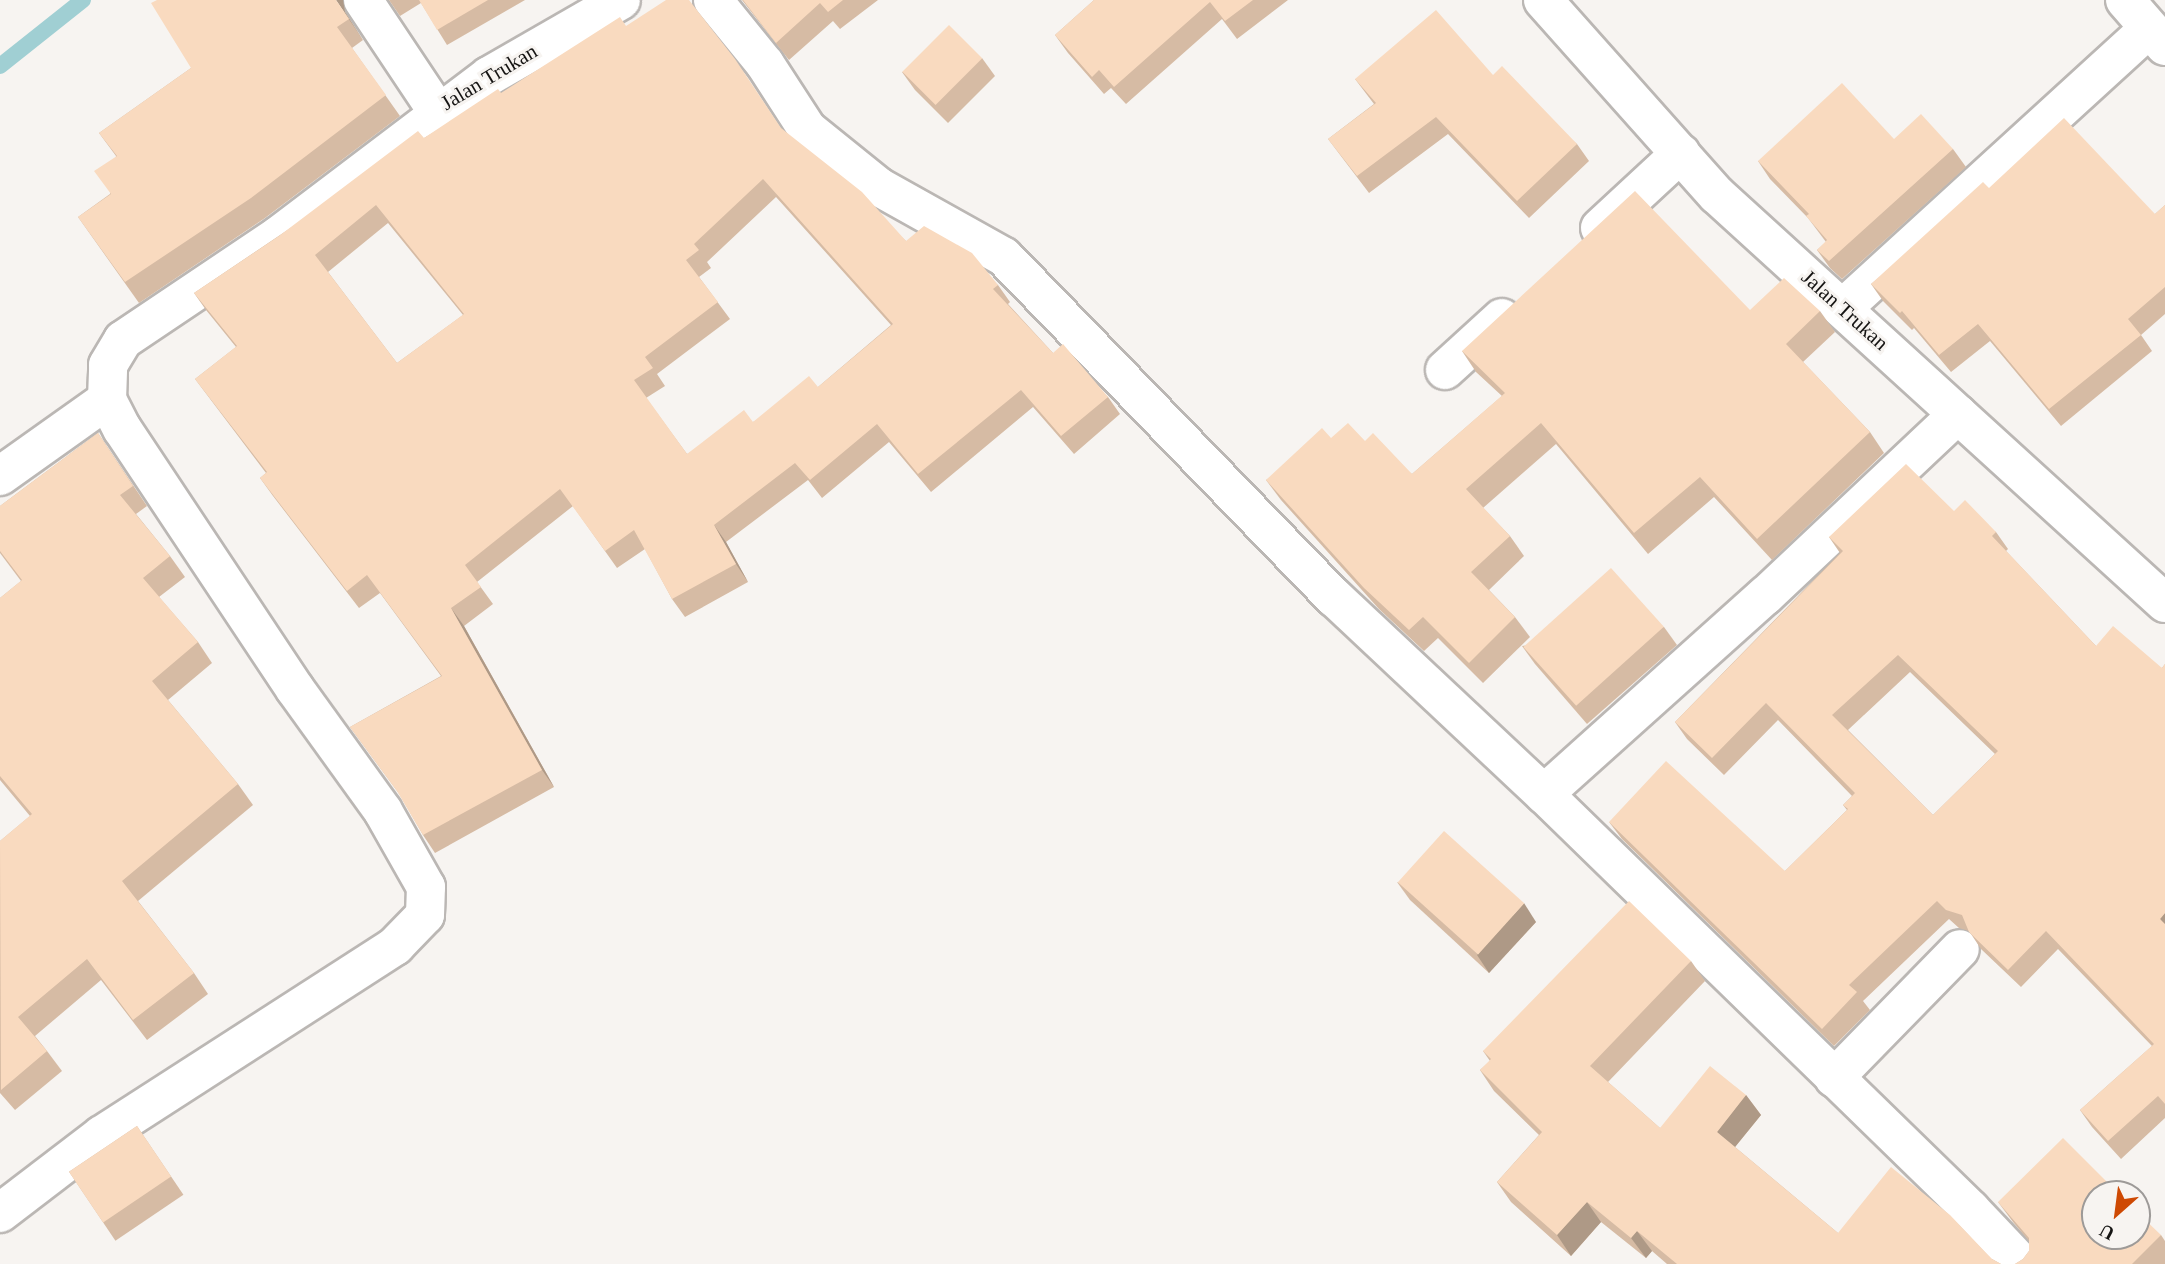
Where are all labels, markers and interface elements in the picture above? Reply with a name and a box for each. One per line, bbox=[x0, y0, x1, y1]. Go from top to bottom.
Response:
street label: Jalan Trukan bbox=[436, 38, 542, 116]
street label: Jalan Trukan bbox=[1796, 264, 1894, 356]
north arrow bbox=[2081, 1180, 2151, 1250]
text: U bbox=[2096, 1220, 2118, 1245]

